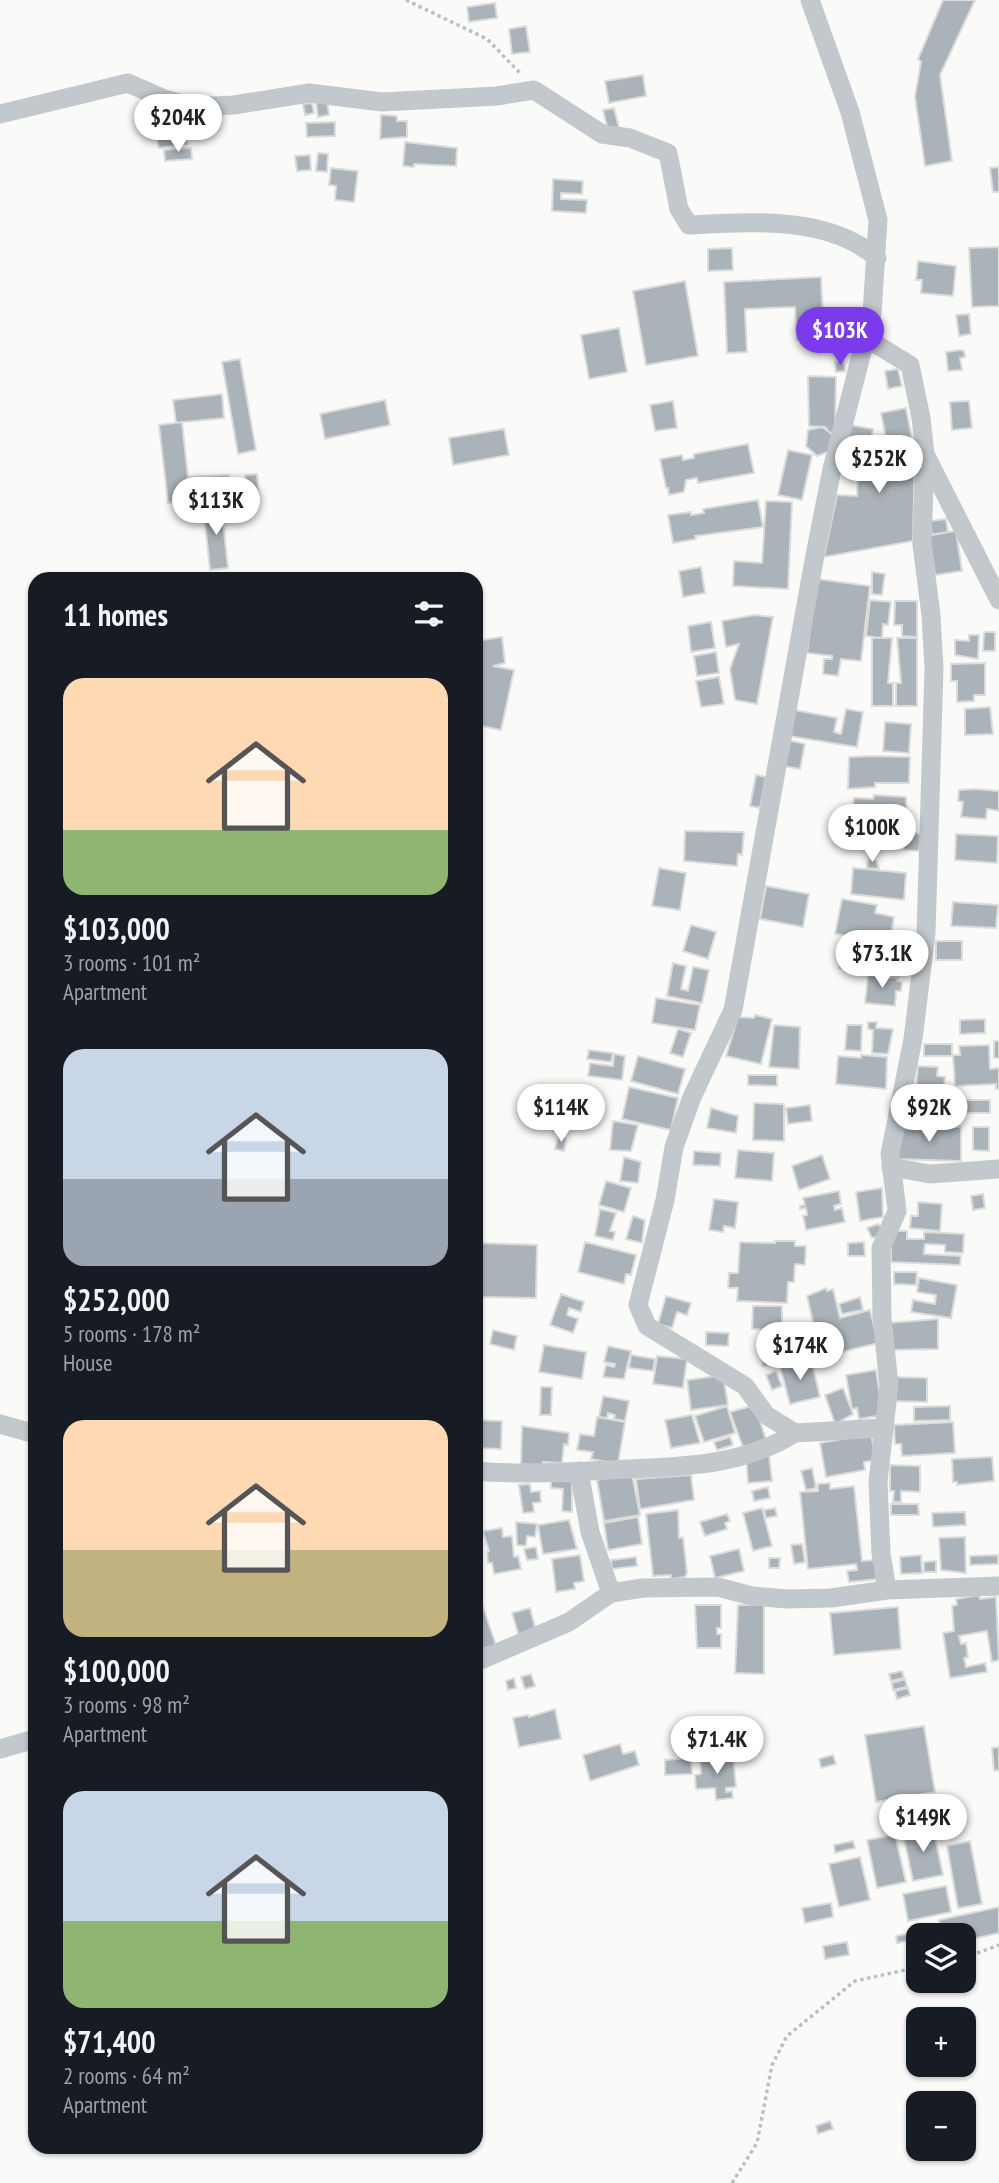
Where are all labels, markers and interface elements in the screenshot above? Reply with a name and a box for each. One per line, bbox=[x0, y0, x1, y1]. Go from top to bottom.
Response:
pin: $204K bbox=[129, 94, 227, 154]
text: $204K bbox=[150, 102, 206, 131]
pin: $103K bbox=[791, 308, 889, 367]
text: $103K bbox=[812, 315, 868, 344]
pin: $252K bbox=[830, 435, 928, 495]
text: $252K bbox=[851, 443, 907, 472]
pin: $113K bbox=[167, 477, 265, 537]
text: $113K bbox=[188, 485, 244, 514]
text: 11 homes bbox=[63, 595, 168, 634]
icon: filters bbox=[410, 595, 448, 633]
icon: home bbox=[193, 723, 319, 849]
pin: $100K bbox=[823, 804, 921, 864]
text: $100K bbox=[844, 812, 900, 841]
text: $103,000 bbox=[63, 909, 170, 948]
pin: $73.1K bbox=[825, 930, 939, 990]
text: $73.1K bbox=[852, 938, 912, 967]
text: 3 rooms · 101 m² bbox=[63, 948, 200, 977]
text: Apartment bbox=[63, 977, 147, 1006]
pin: $114K bbox=[512, 1084, 610, 1144]
pin: $92K bbox=[888, 1084, 970, 1144]
text: $114K bbox=[533, 1092, 589, 1121]
text: $92K bbox=[907, 1092, 951, 1121]
icon: home bbox=[193, 1094, 319, 1220]
text: $252,000 bbox=[63, 1280, 170, 1319]
text: 5 rooms · 178 m² bbox=[63, 1319, 200, 1348]
pin: $174K bbox=[751, 1322, 849, 1382]
text: $174K bbox=[772, 1330, 828, 1359]
text: House bbox=[63, 1348, 113, 1377]
icon: home bbox=[193, 1465, 319, 1591]
text: $100,000 bbox=[63, 1651, 170, 1690]
text: 3 rooms · 98 m² bbox=[63, 1690, 190, 1719]
pin: $71.4K bbox=[660, 1716, 774, 1776]
text: Apartment bbox=[63, 1719, 147, 1748]
text: $71.4K bbox=[687, 1724, 747, 1753]
pin: $149K bbox=[874, 1794, 972, 1854]
text: $149K bbox=[895, 1802, 951, 1831]
icon: home bbox=[193, 1836, 319, 1962]
map controls bbox=[906, 1923, 976, 2161]
button: layers bbox=[906, 1923, 976, 1993]
button: + bbox=[906, 2007, 976, 2077]
text: $71,400 bbox=[63, 2022, 156, 2061]
text: 2 rooms · 64 m² bbox=[63, 2061, 190, 2090]
text: Apartment bbox=[63, 2090, 147, 2119]
button: − bbox=[906, 2091, 976, 2161]

